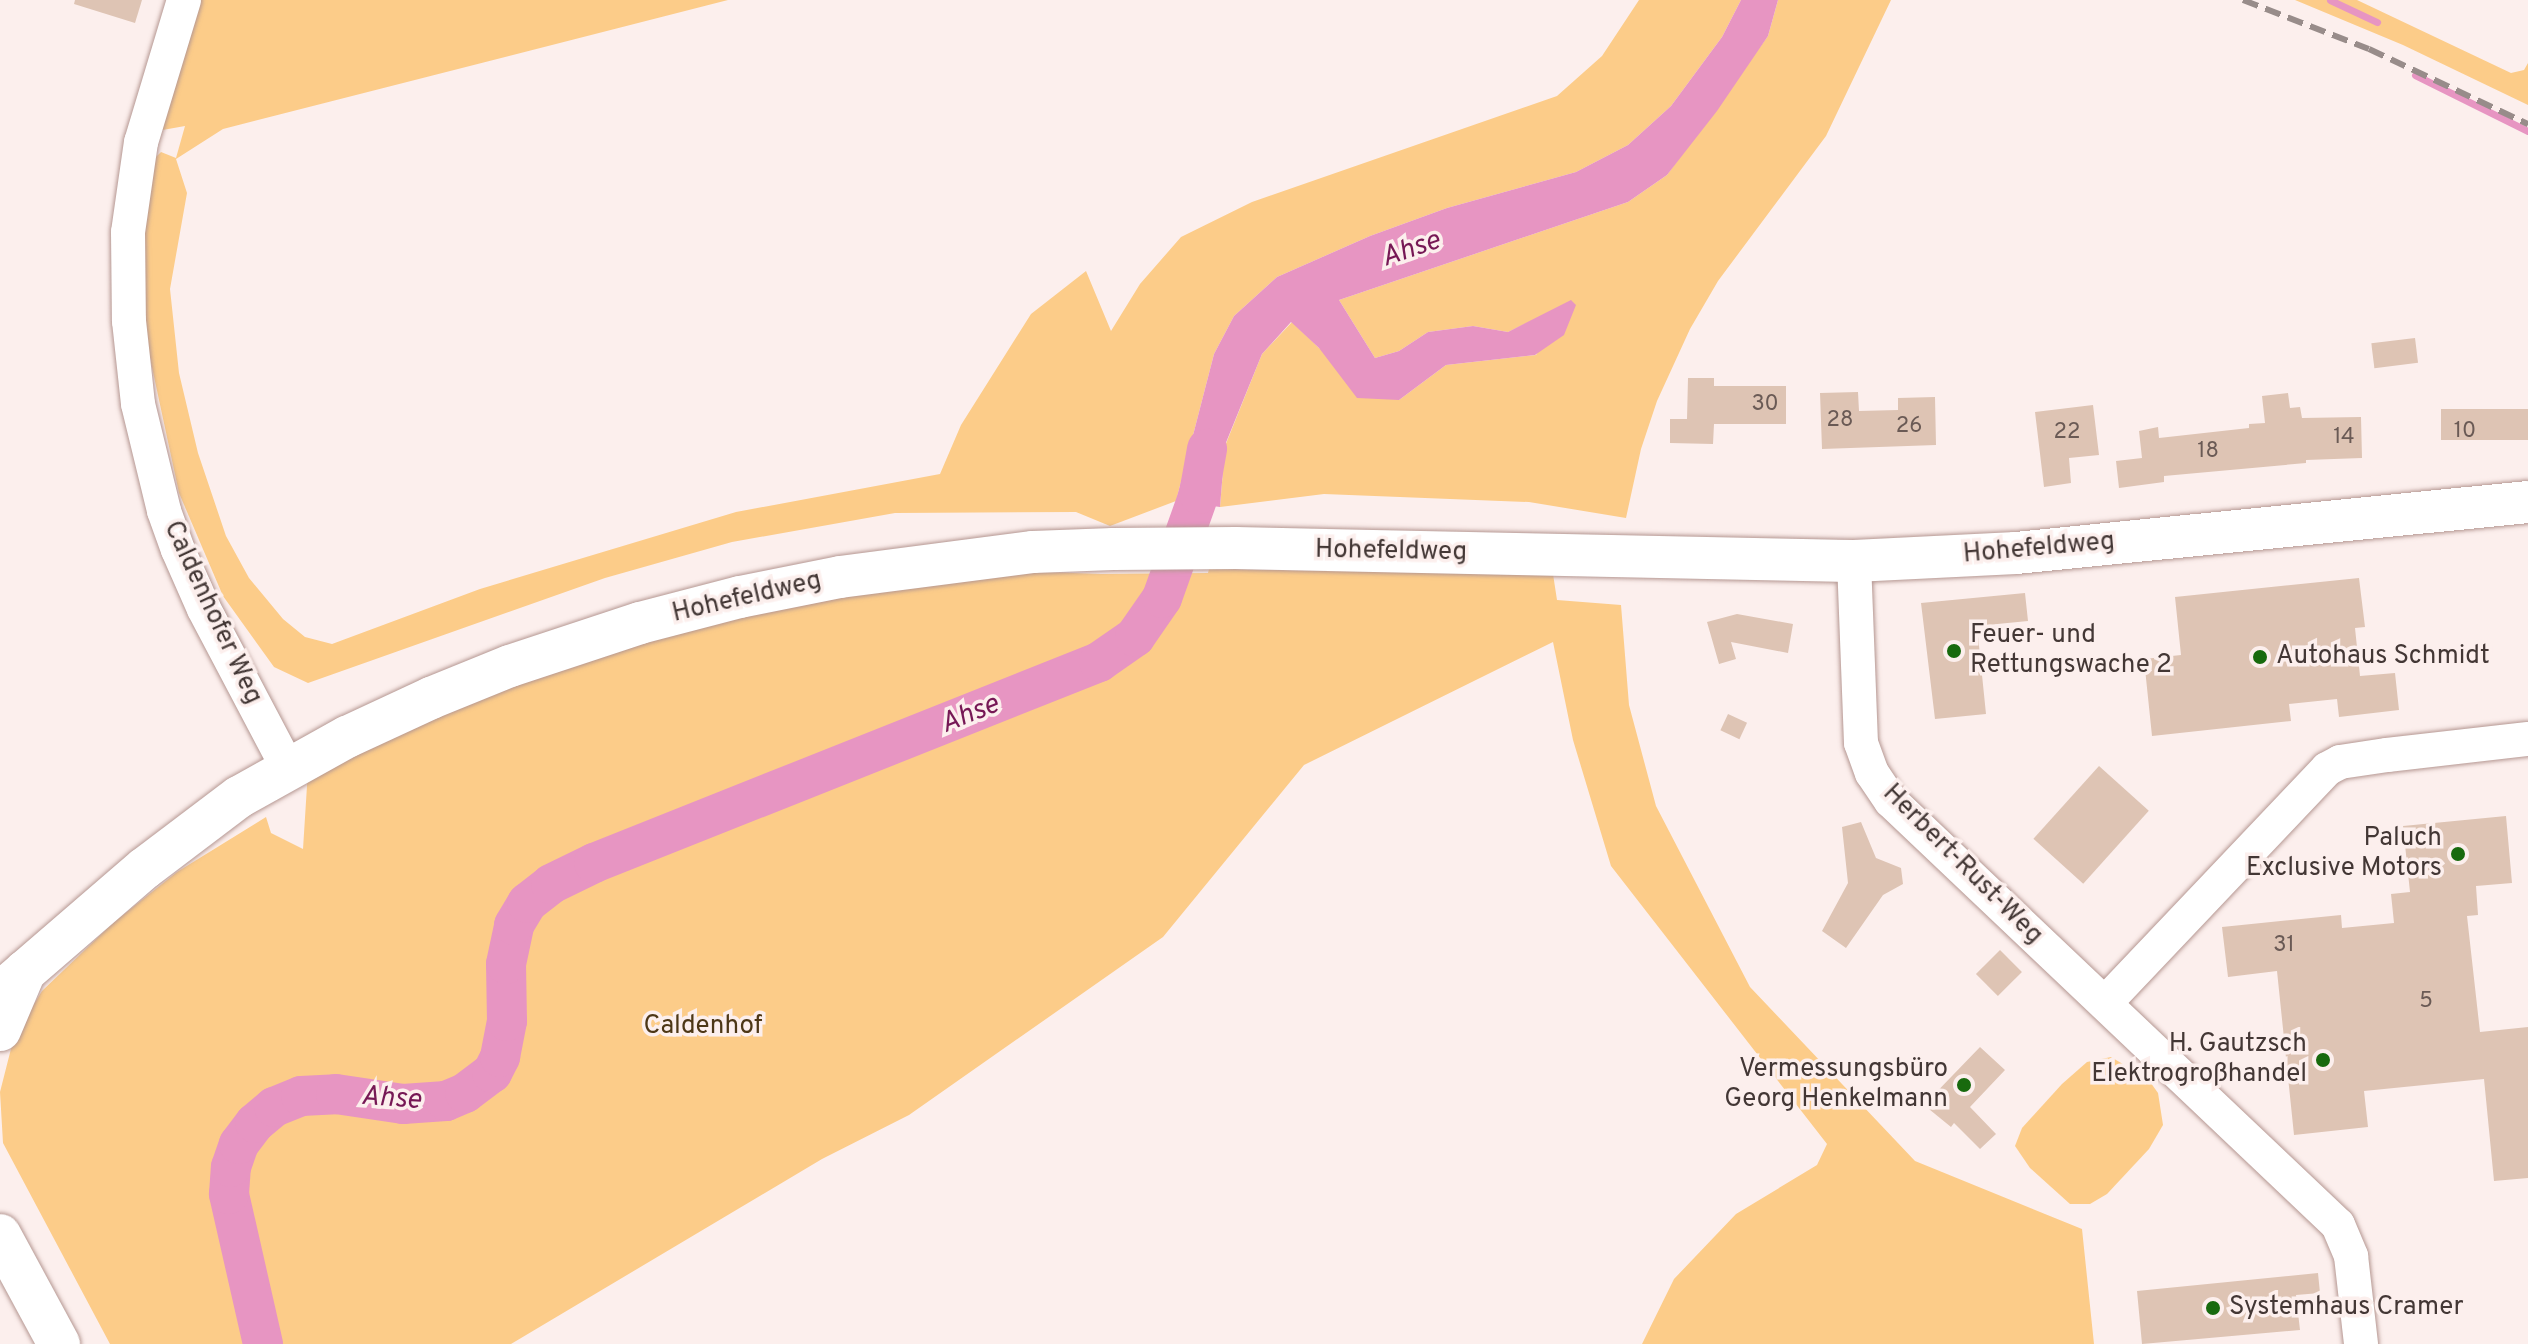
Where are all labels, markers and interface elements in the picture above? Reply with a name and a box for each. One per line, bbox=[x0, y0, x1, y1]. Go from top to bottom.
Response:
water label: Ahse bbox=[1377, 224, 1445, 276]
house number: 30 bbox=[1751, 392, 1779, 418]
house number: 28 bbox=[1827, 408, 1853, 434]
house number: 26 bbox=[1896, 414, 1922, 440]
house number: 10 bbox=[2454, 419, 2476, 445]
house number: 22 bbox=[2054, 420, 2080, 446]
house number: 14 bbox=[2333, 425, 2355, 451]
house number: 18 bbox=[2197, 439, 2219, 465]
street label: Caldenhofer Weg bbox=[156, 516, 268, 710]
street label: Hohefeldweg bbox=[1962, 527, 2116, 571]
street label: Hohefeldweg bbox=[1315, 535, 1467, 569]
street label: Hohefeldweg bbox=[669, 566, 825, 630]
place label: Feuer- und Rettungswache 2 bbox=[1970, 620, 2172, 682]
place label: Autohaus Schmidt bbox=[2276, 641, 2490, 673]
marker: Feuer- und Rettungswache 2 bbox=[1945, 642, 1963, 660]
marker: Autohaus Schmidt bbox=[2251, 648, 2269, 666]
water label: Ahse bbox=[936, 688, 1004, 742]
street label: Herbert-Rust-Weg bbox=[1875, 778, 2049, 952]
place label: Paluch Exclusive Motors bbox=[2246, 823, 2442, 884]
marker: Paluch Exclusive Motors bbox=[2449, 845, 2467, 863]
house number: 31 bbox=[2273, 933, 2295, 959]
house number: 5 bbox=[2419, 989, 2433, 1015]
park label: Caldenhof bbox=[644, 1011, 762, 1043]
place label: H. Gautzsch Elektrogroßhandel bbox=[2091, 1029, 2307, 1090]
marker: H. Gautzsch Elektrogroßhandel bbox=[2314, 1051, 2332, 1069]
place label: Vermessungsbüro Georg Henkelmann bbox=[1724, 1054, 1948, 1116]
marker: Vermessungsbüro Georg Henkelmann bbox=[1955, 1076, 1973, 1094]
water label: Ahse bbox=[360, 1080, 422, 1118]
place label: Systemhaus Cramer bbox=[2229, 1292, 2464, 1324]
marker: Systemhaus Cramer bbox=[2204, 1299, 2222, 1317]

